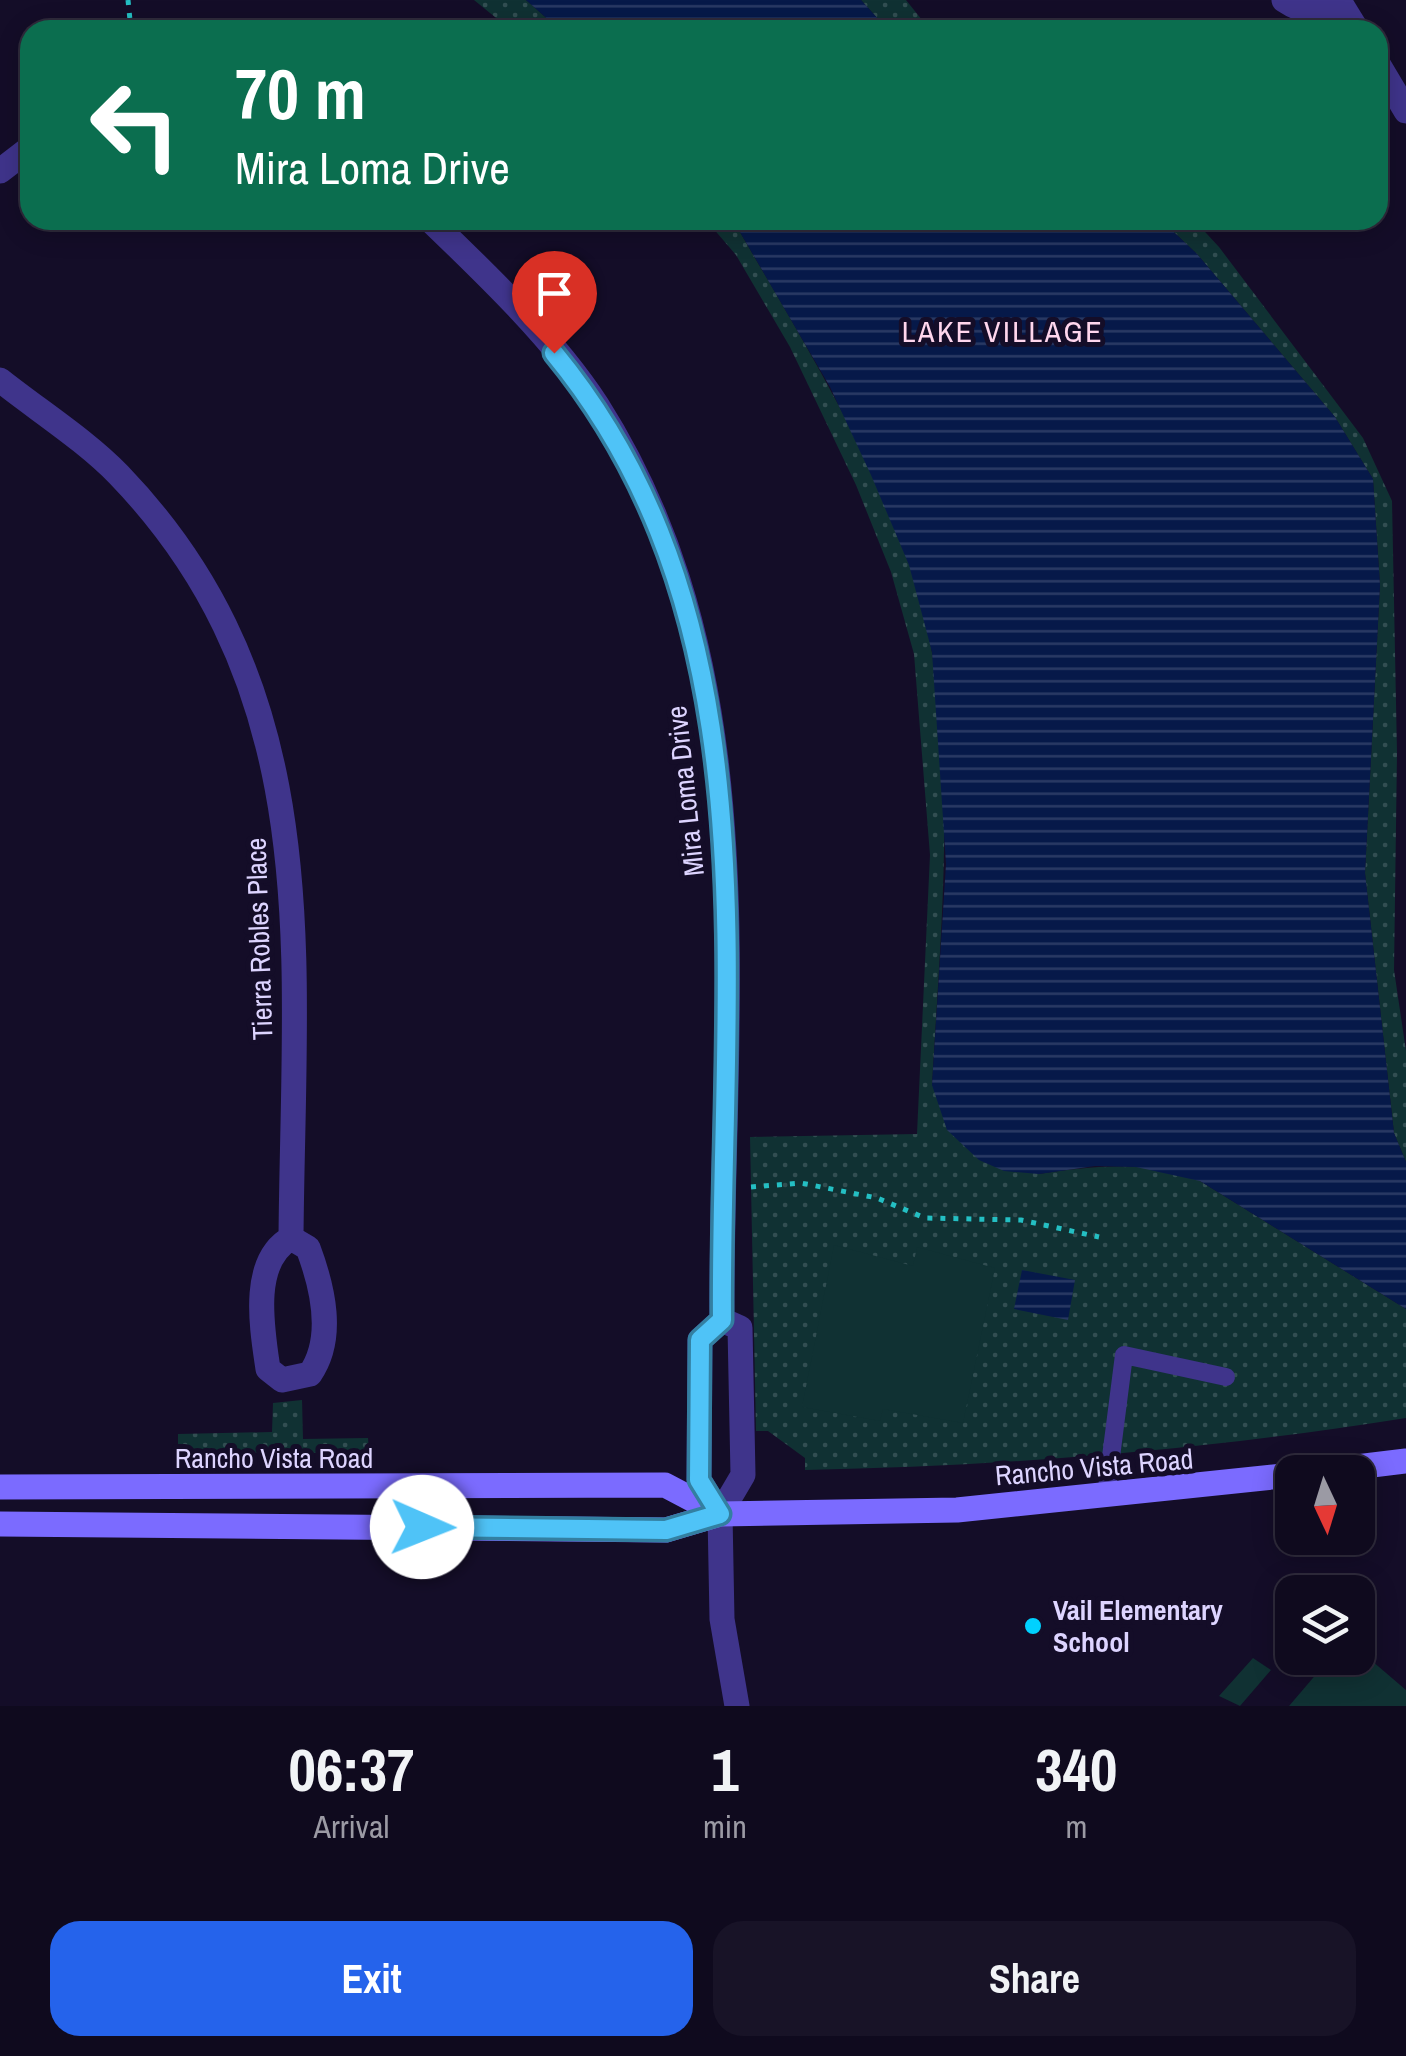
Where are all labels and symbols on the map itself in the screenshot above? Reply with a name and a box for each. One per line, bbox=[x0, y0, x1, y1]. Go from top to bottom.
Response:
pin bbox=[512, 251, 597, 354]
district label: LAKE VILLAGE bbox=[902, 311, 1104, 351]
street label: Mira Loma Drive bbox=[657, 704, 713, 878]
street label: Tierra Robles Place bbox=[236, 837, 282, 1041]
street label: Rancho Vista Road bbox=[175, 1439, 373, 1477]
street label: Rancho Vista Road bbox=[993, 1439, 1195, 1495]
north arrow bbox=[1275, 1455, 1375, 1555]
position arrow bbox=[370, 1475, 474, 1579]
place label: Vail Elementary School bbox=[1053, 1591, 1223, 1661]
marker: Vail Elementary School bbox=[1022, 1615, 1044, 1637]

